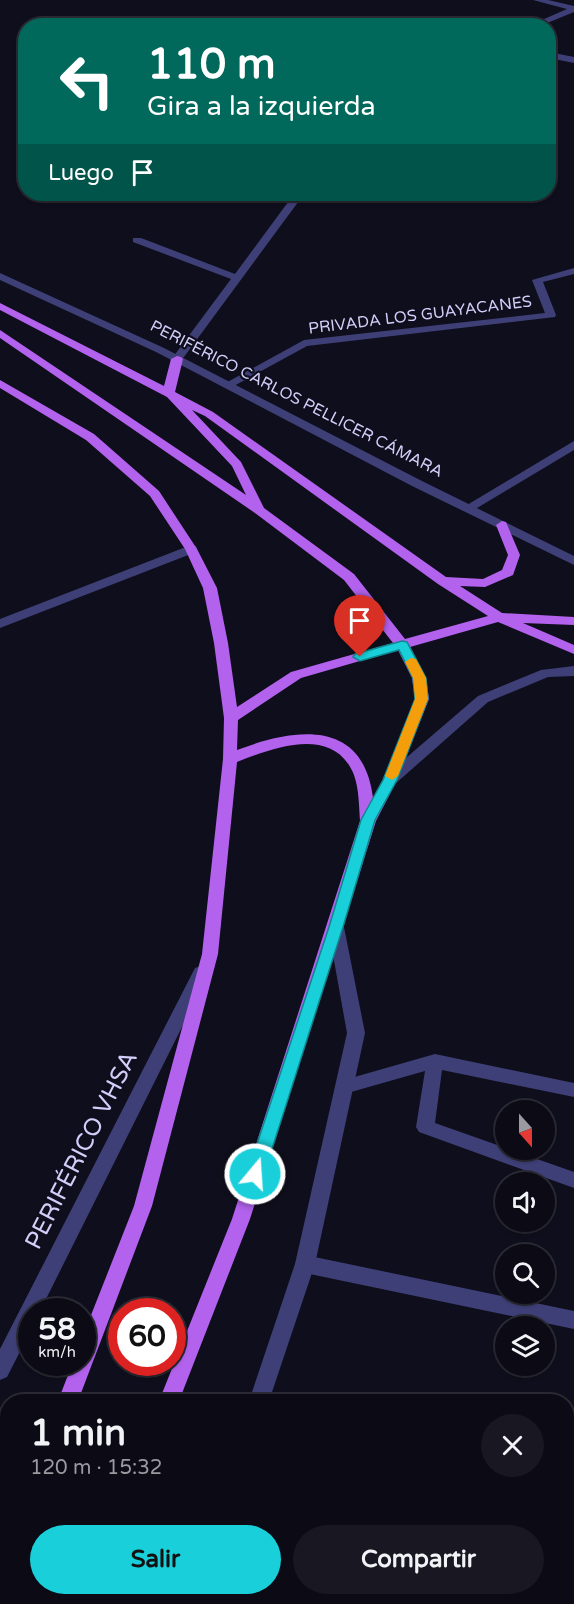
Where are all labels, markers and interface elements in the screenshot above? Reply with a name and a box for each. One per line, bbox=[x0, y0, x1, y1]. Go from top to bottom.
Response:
text: 110 m bbox=[147, 39, 276, 90]
icon: left bbox=[48, 42, 126, 120]
text: Gira a la izquierda bbox=[147, 90, 376, 123]
icon: arrive bbox=[126, 156, 159, 189]
text: Luego bbox=[48, 160, 114, 186]
street label: PRIVADA LOS GUAYACANES bbox=[307, 291, 533, 339]
street label: PERIFÉRICO CARLOS PELLICER CÁMARA bbox=[147, 316, 446, 482]
pin bbox=[334, 595, 385, 657]
icon: arrive bbox=[343, 604, 376, 637]
street label: PERIFÉRICO VHSA bbox=[18, 1046, 144, 1254]
north arrow bbox=[495, 1100, 555, 1160]
map controls bbox=[495, 1100, 555, 1376]
position arrow bbox=[223, 1142, 287, 1206]
button: sound bbox=[495, 1172, 555, 1232]
button: search bbox=[495, 1244, 555, 1304]
speed limit sign: 60 bbox=[108, 1298, 186, 1376]
text: 58 bbox=[38, 1311, 76, 1348]
button: layers bbox=[495, 1316, 555, 1376]
text: km/h bbox=[38, 1343, 76, 1361]
text: 1 min bbox=[30, 1412, 126, 1455]
button: close bbox=[481, 1414, 544, 1477]
text: 120 m · 15:32 bbox=[30, 1456, 162, 1480]
button: Salir bbox=[30, 1525, 281, 1594]
button: Compartir bbox=[293, 1525, 544, 1594]

